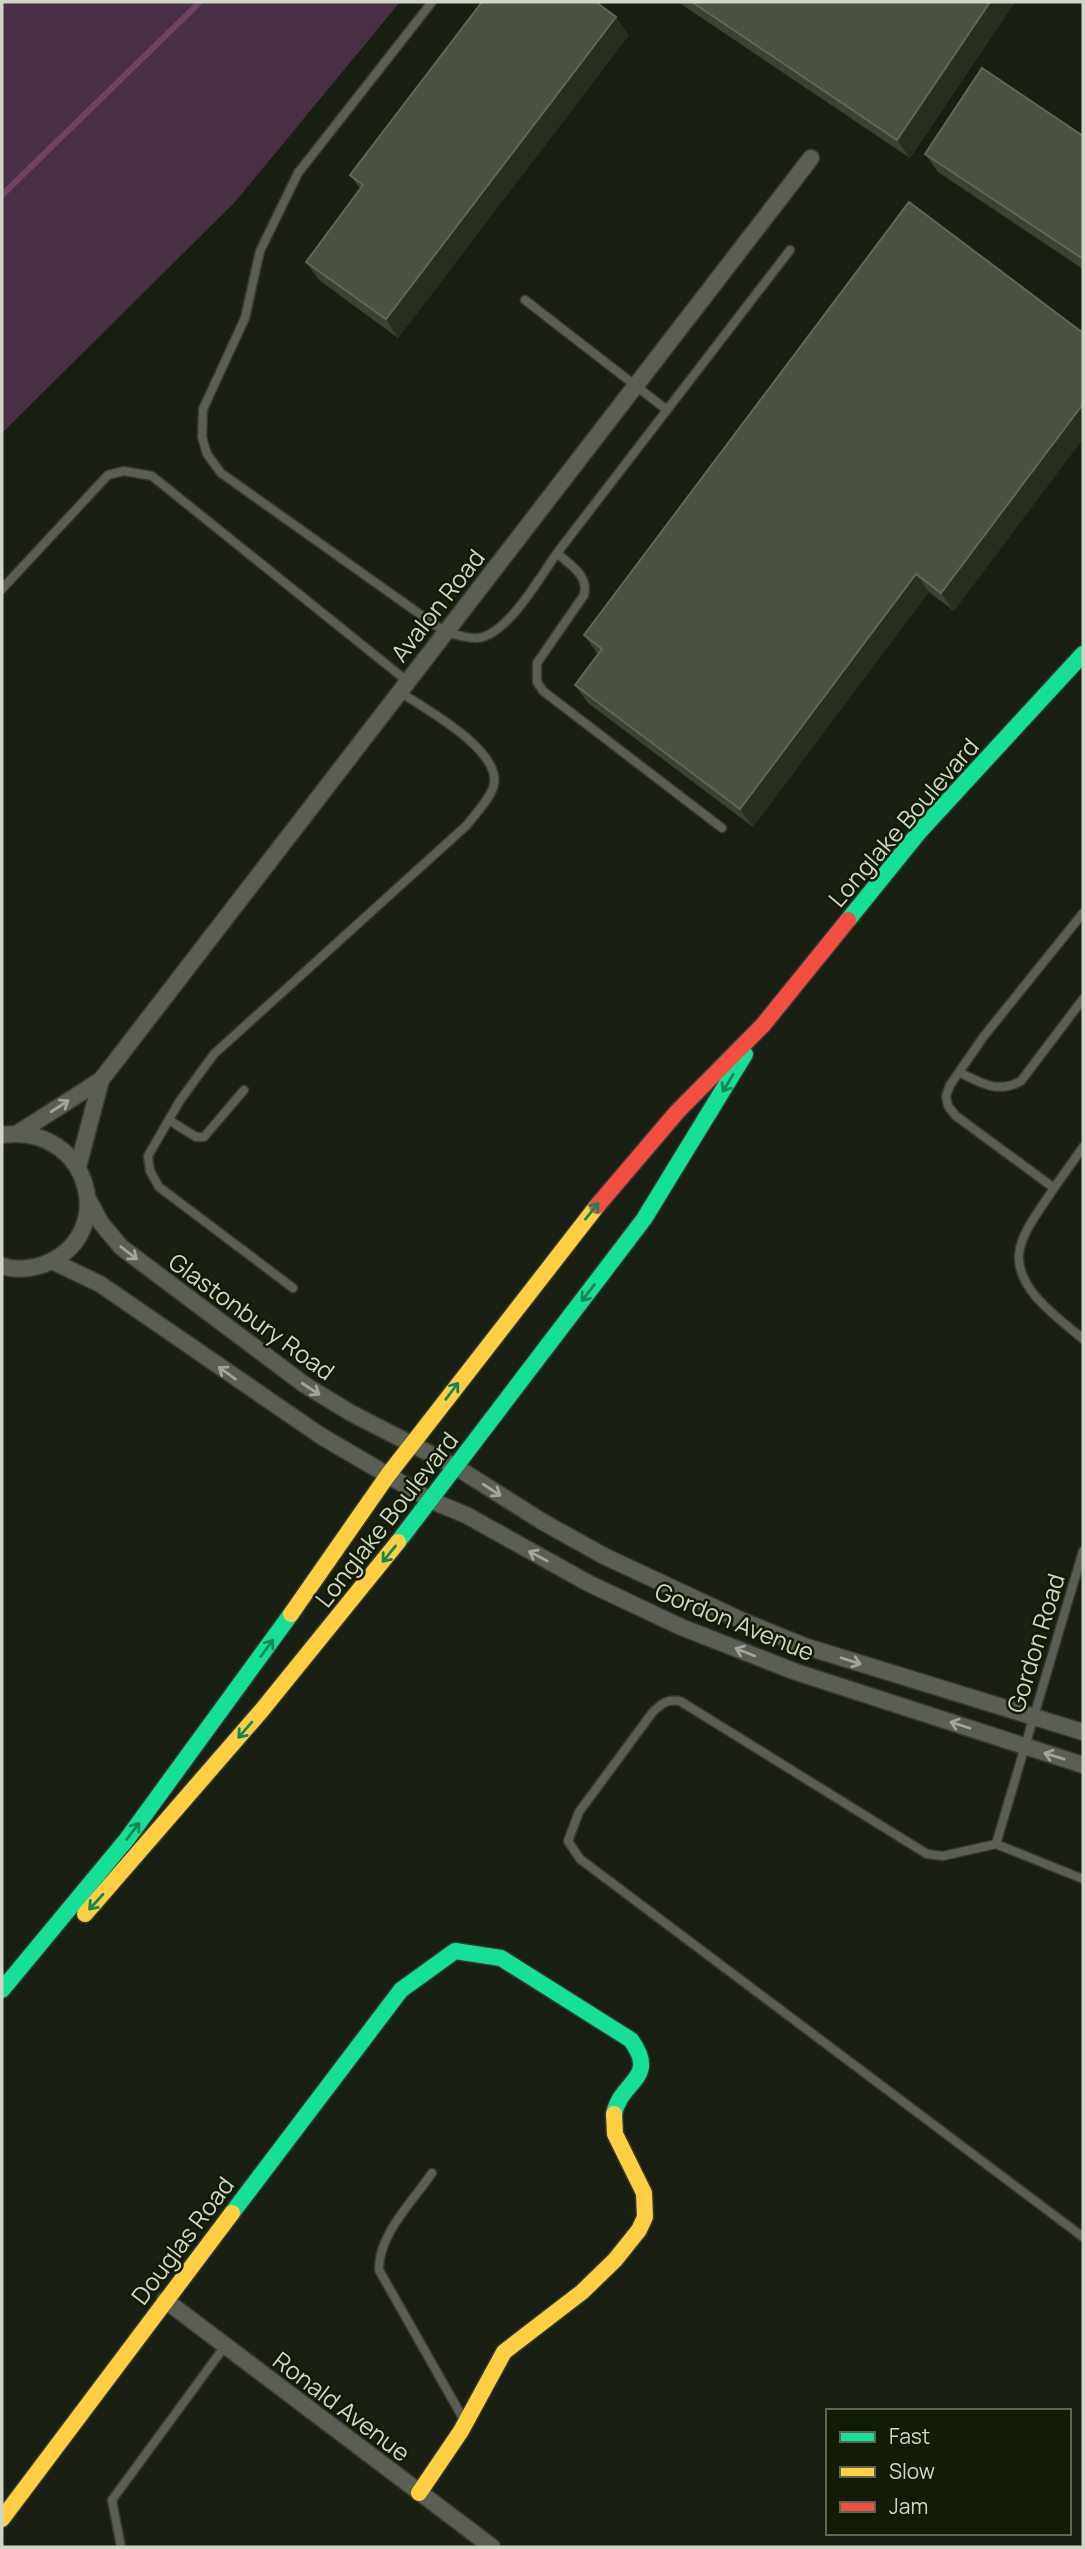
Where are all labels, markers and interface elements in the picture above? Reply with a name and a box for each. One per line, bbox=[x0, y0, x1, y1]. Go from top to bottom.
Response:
street label: Avalon Road bbox=[383, 542, 491, 668]
street label: Longlake Boulevard bbox=[820, 730, 986, 914]
one-way arrow bbox=[721, 1073, 735, 1093]
one-way arrow bbox=[49, 1099, 69, 1113]
one-way arrow bbox=[584, 1203, 600, 1221]
one-way arrow bbox=[119, 1245, 137, 1260]
street label: Glastonbury Road bbox=[162, 1245, 342, 1387]
one-way arrow bbox=[580, 1283, 595, 1301]
one-way arrow bbox=[218, 1366, 237, 1380]
one-way arrow bbox=[301, 1381, 320, 1396]
one-way arrow bbox=[445, 1382, 460, 1401]
street label: Longlake Boulevard bbox=[307, 1424, 465, 1614]
one-way arrow bbox=[482, 1482, 501, 1497]
one-way arrow bbox=[381, 1544, 397, 1562]
one-way arrow bbox=[528, 1549, 549, 1563]
street label: Gordon Road bbox=[998, 1569, 1072, 1717]
street label: Gordon Avenue bbox=[650, 1574, 820, 1668]
one-way arrow bbox=[260, 1639, 274, 1658]
one-way arrow bbox=[734, 1644, 756, 1657]
one-way arrow bbox=[840, 1656, 862, 1669]
one-way arrow bbox=[949, 1718, 971, 1731]
one-way arrow bbox=[237, 1721, 253, 1739]
one-way arrow bbox=[1043, 1748, 1065, 1761]
one-way arrow bbox=[125, 1823, 140, 1841]
one-way arrow bbox=[88, 1893, 104, 1911]
street label: Douglas Road bbox=[123, 2169, 241, 2311]
street label: Ronald Avenue bbox=[267, 2344, 417, 2468]
legend bbox=[826, 2409, 1071, 2535]
text: Fast bbox=[889, 2422, 930, 2450]
text: Slow bbox=[889, 2457, 935, 2485]
text: Jam bbox=[889, 2492, 928, 2520]

